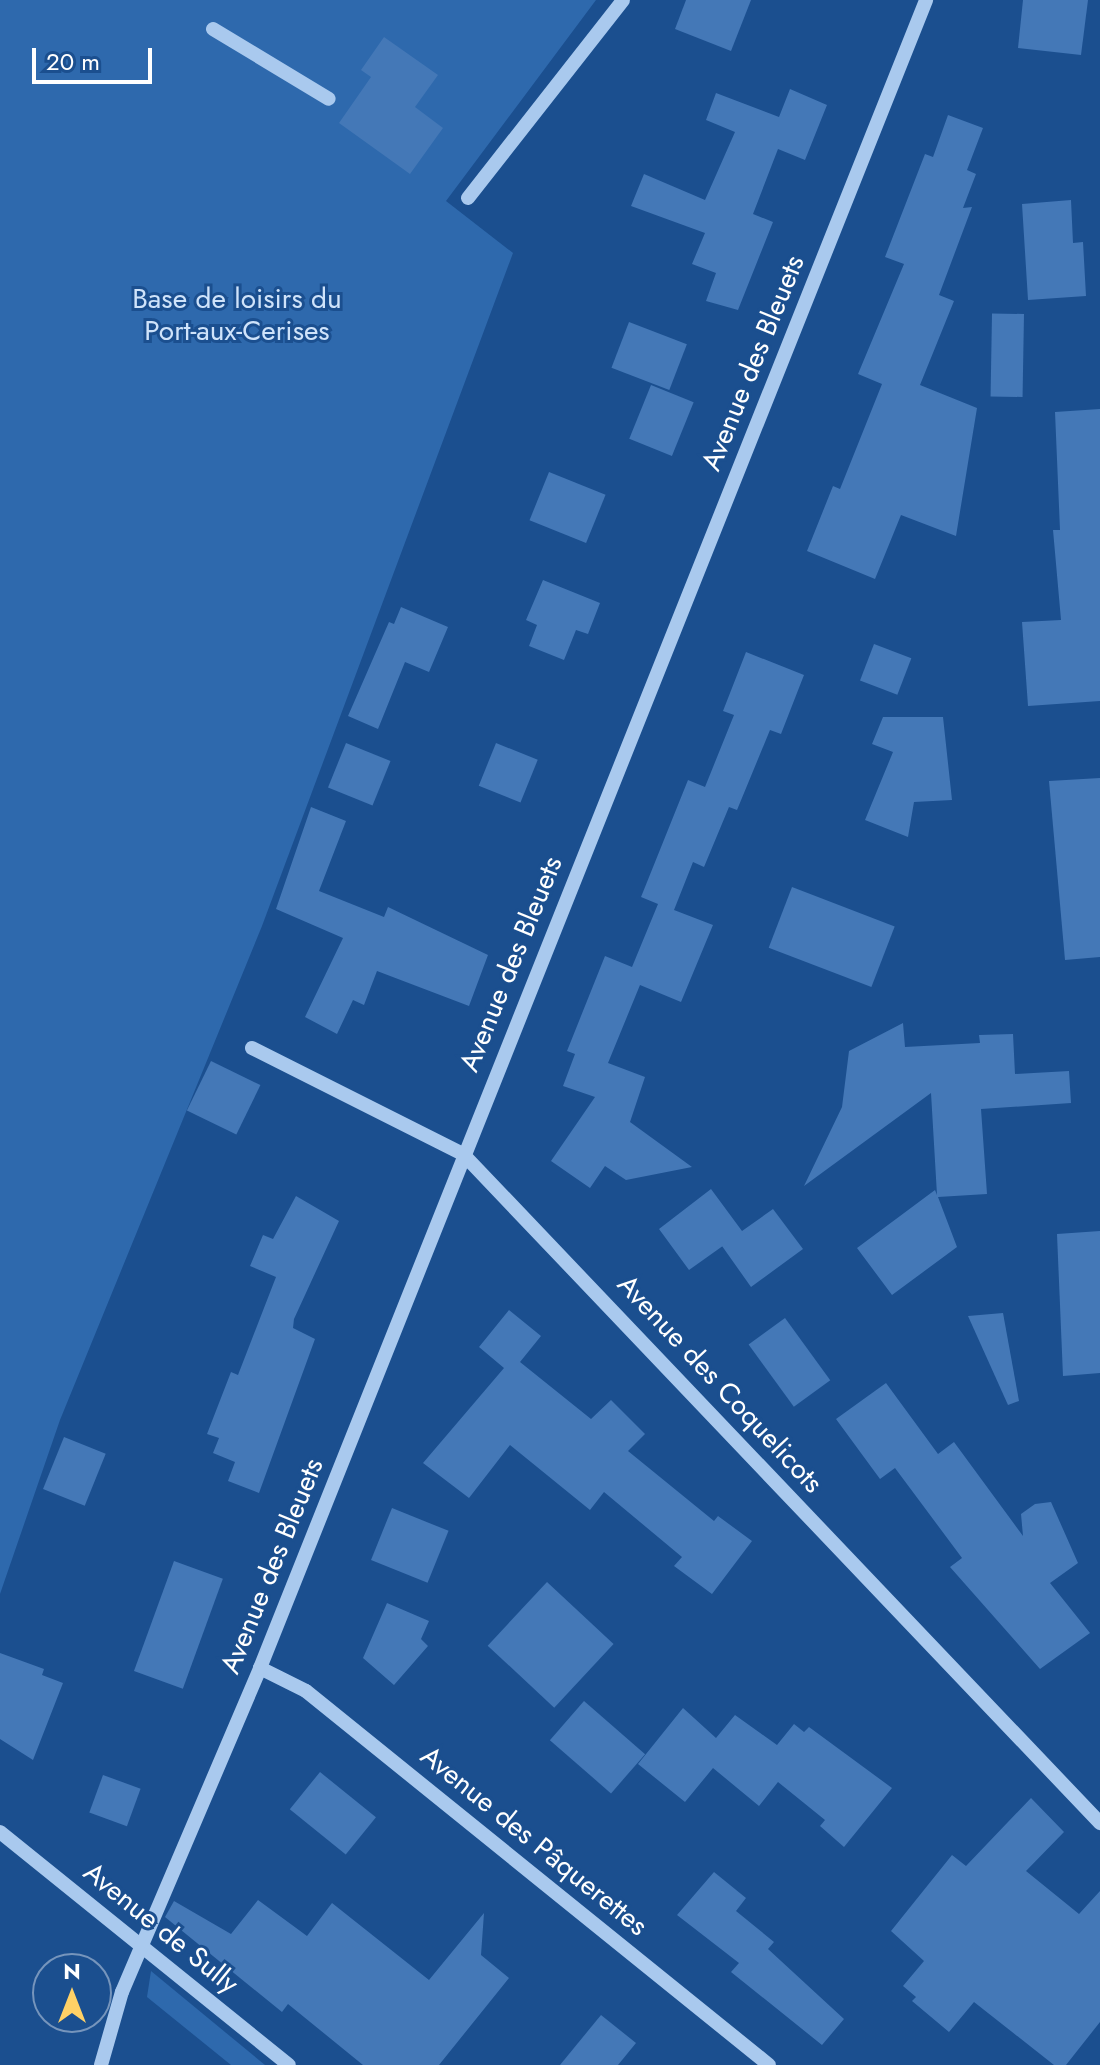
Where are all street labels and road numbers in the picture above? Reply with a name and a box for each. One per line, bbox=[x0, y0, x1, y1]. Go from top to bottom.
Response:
street label: Avenue des Bleuets bbox=[694, 250, 812, 476]
street label: Avenue des Bleuets bbox=[452, 851, 570, 1077]
street label: Avenue des Coquelicots bbox=[610, 1268, 830, 1500]
street label: Avenue des Bleuets bbox=[213, 1453, 331, 1679]
street label: Avenue des Pâquerettes bbox=[414, 1739, 654, 1943]
street label: Avenue de Sully bbox=[77, 1855, 245, 2001]

